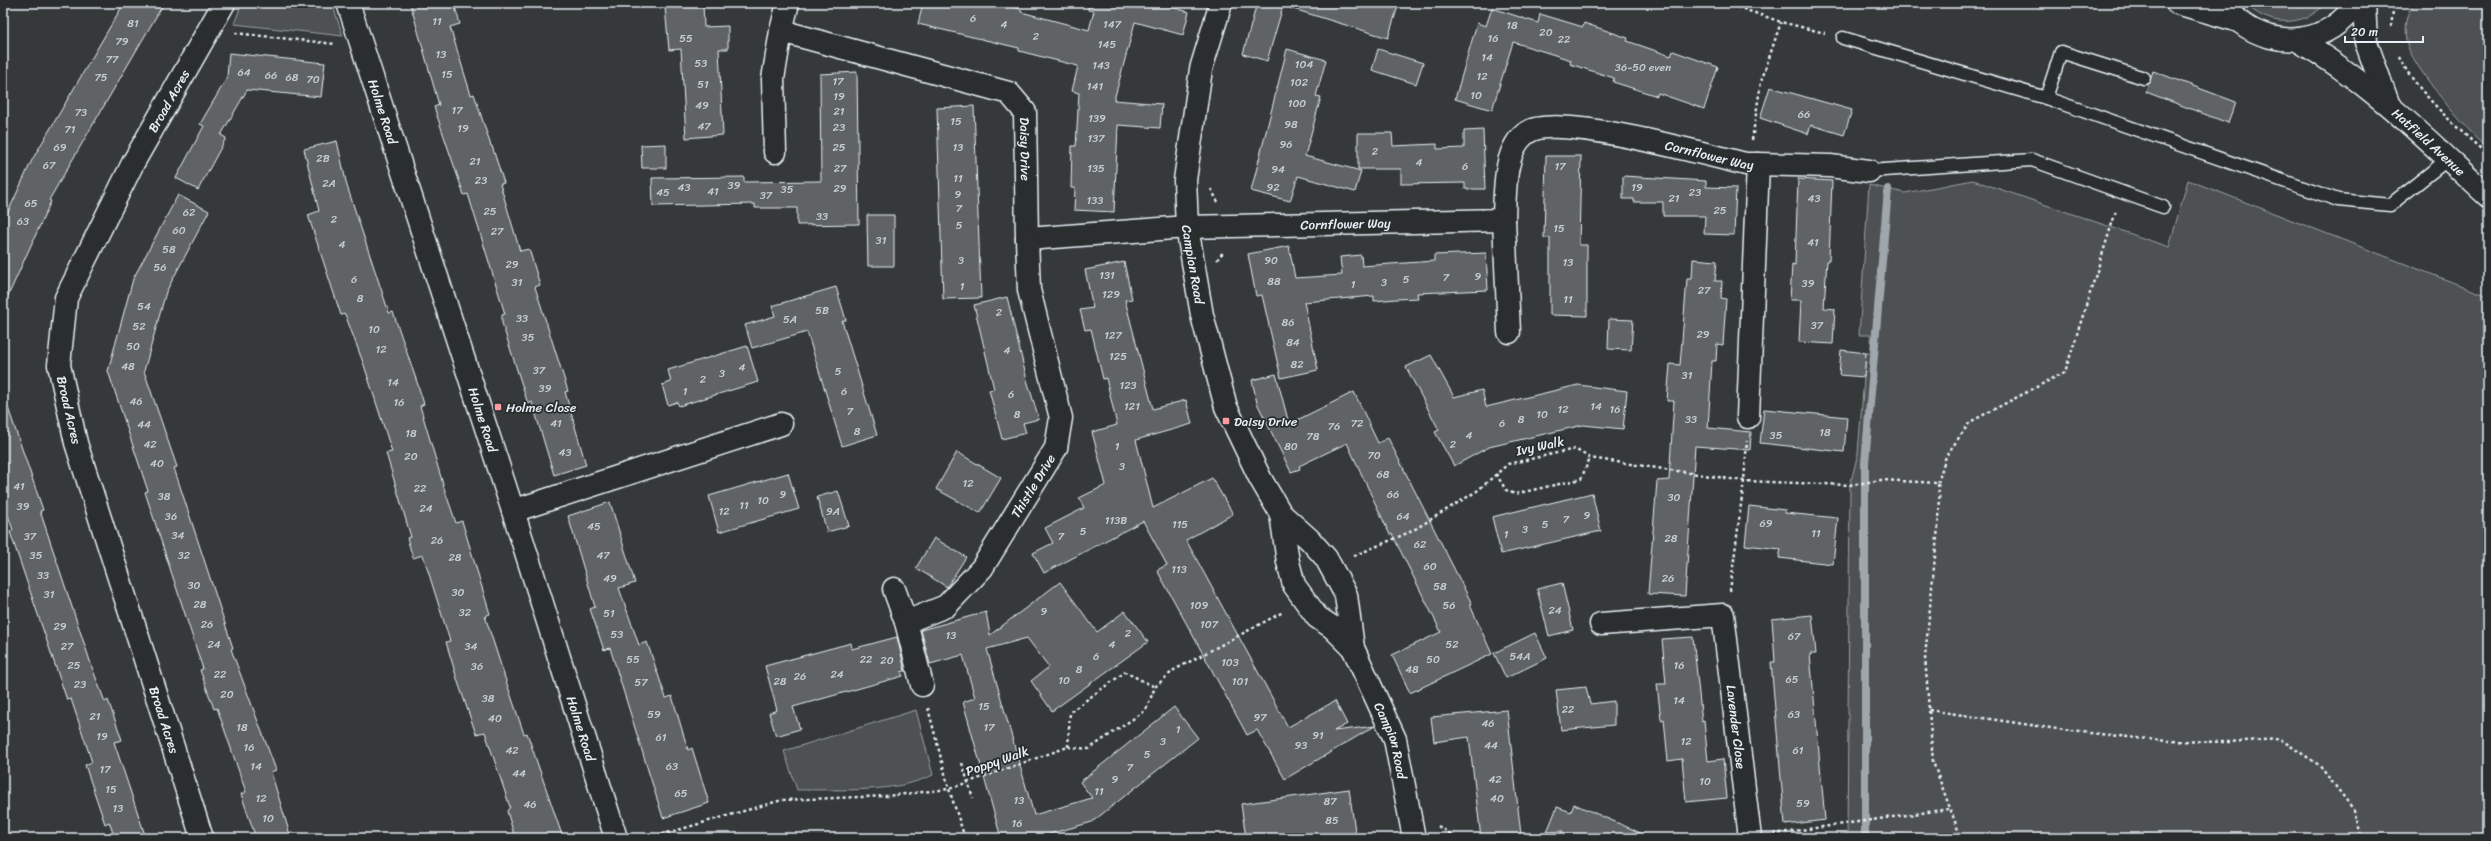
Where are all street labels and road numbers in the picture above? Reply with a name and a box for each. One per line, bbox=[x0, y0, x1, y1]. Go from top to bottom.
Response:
street label: Broad Acres bbox=[141, 65, 196, 137]
street label: Holme Road bbox=[362, 76, 405, 148]
street label: Hatfield Avenue bbox=[2387, 102, 2471, 182]
street label: Daisy Drive bbox=[1014, 117, 1038, 181]
street label: Cornflower Way bbox=[1663, 133, 1754, 176]
street label: Cornflower Way bbox=[1300, 211, 1391, 236]
street label: Campion Road bbox=[1175, 223, 1212, 307]
street label: Broad Acres bbox=[50, 374, 88, 446]
street label: Holme Road bbox=[462, 384, 505, 456]
street label: Ivy Walk bbox=[1513, 430, 1566, 462]
street label: Thistle Drive bbox=[1004, 449, 1062, 523]
street label: Broad Acres bbox=[142, 683, 186, 757]
street label: Lavender Close bbox=[1720, 683, 1753, 771]
street label: Holme Road bbox=[560, 693, 603, 765]
street label: Campion Road bbox=[1368, 698, 1414, 782]
street label: Poppy Walk bbox=[962, 739, 1032, 783]

